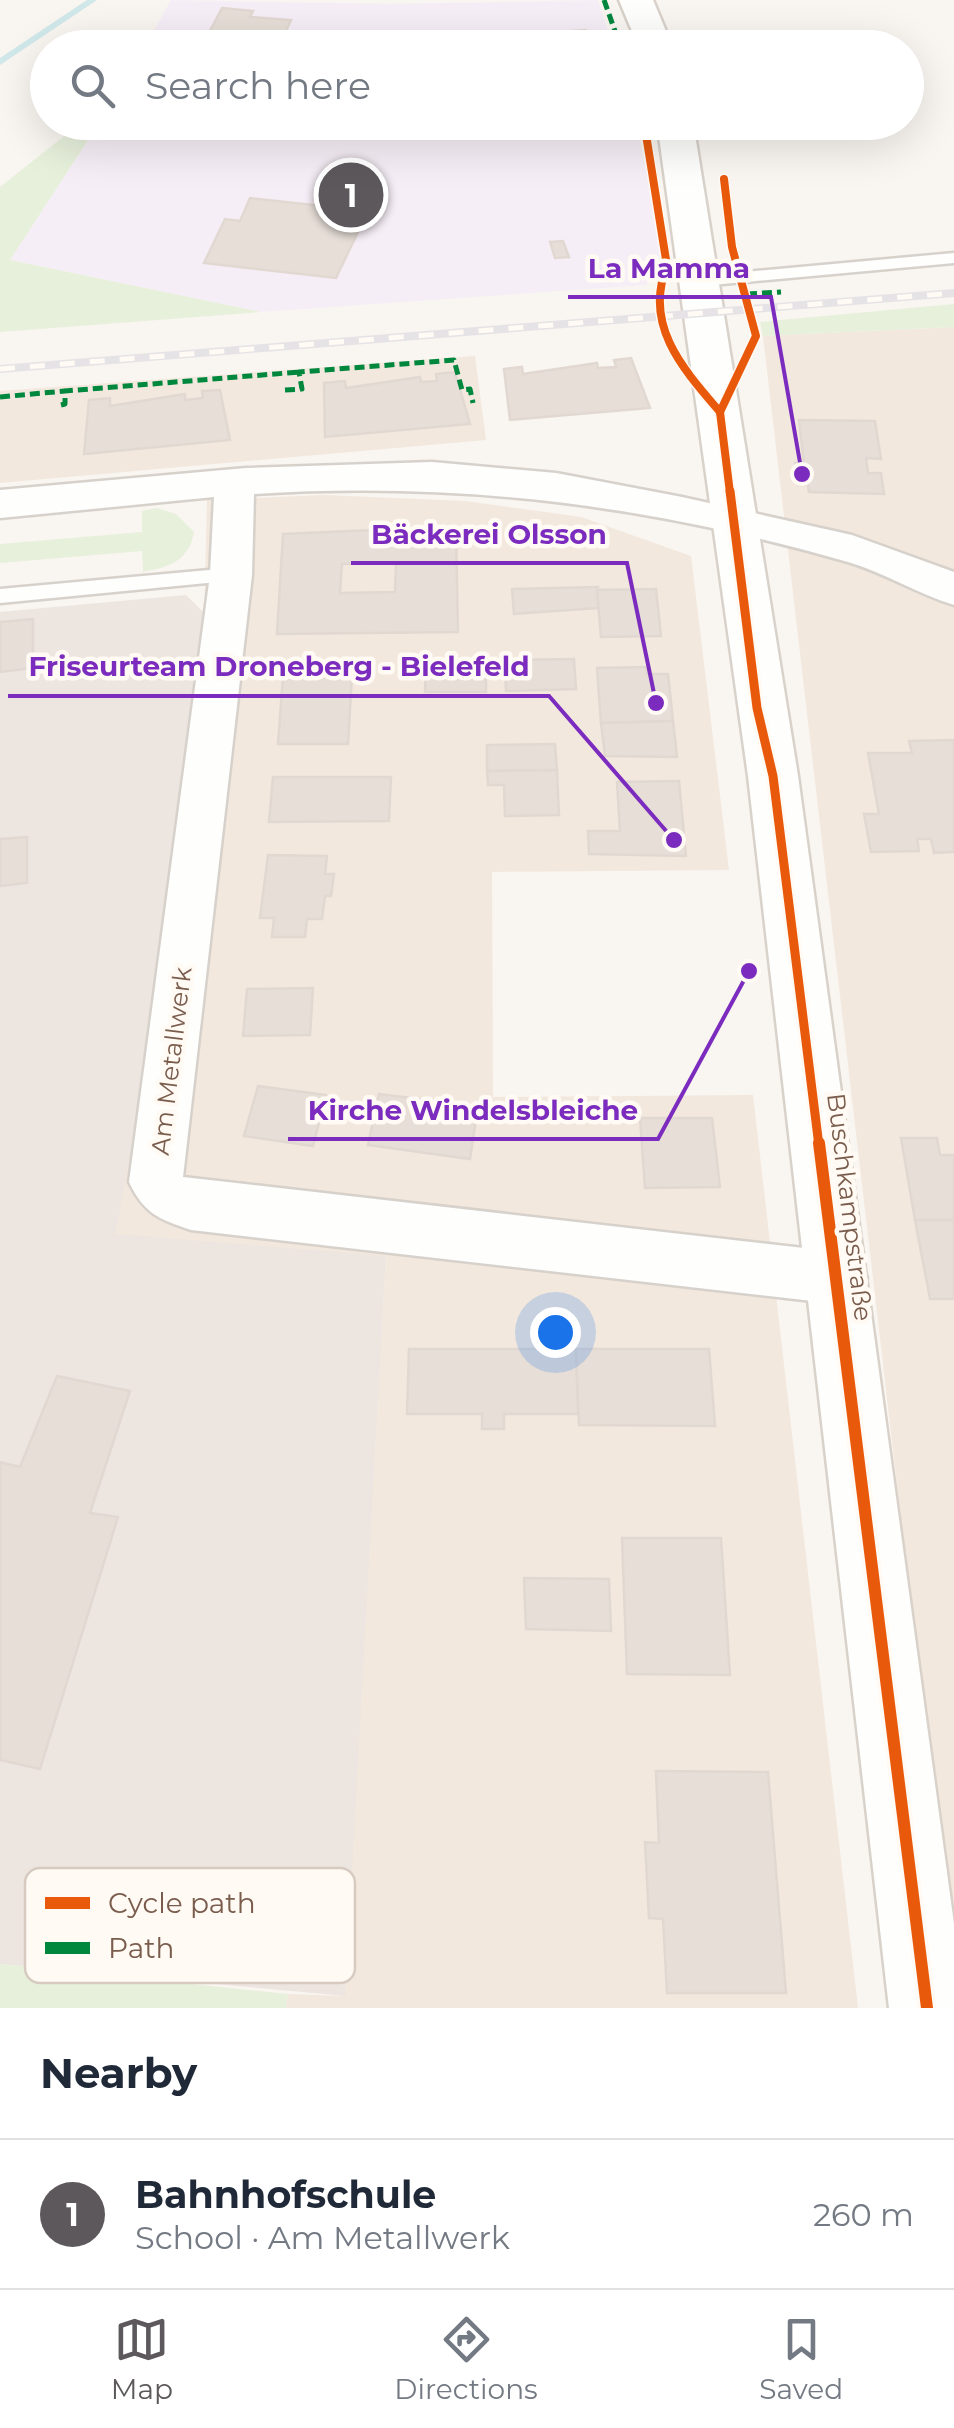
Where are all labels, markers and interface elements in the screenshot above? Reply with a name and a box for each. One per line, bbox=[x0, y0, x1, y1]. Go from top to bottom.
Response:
search box bbox=[30, 30, 924, 140]
icon: search bbox=[65, 58, 120, 113]
text: Search here bbox=[145, 62, 371, 109]
pin: 1 bbox=[318, 158, 384, 232]
callout: La Mamma bbox=[568, 239, 771, 297]
text: La Mamma bbox=[588, 251, 750, 285]
callout: Bäckerei Olsson bbox=[351, 505, 627, 563]
text: Bäckerei Olsson bbox=[371, 517, 607, 551]
callout: Friseurteam Droneberg - Bielefeld bbox=[8, 638, 549, 696]
text: Friseurteam Droneberg - Bielefeld bbox=[28, 649, 530, 683]
street label: Am Metallwerk bbox=[145, 965, 197, 1157]
callout: Kirche Windelsbleiche bbox=[288, 1081, 658, 1139]
street label: Buschkampstraße bbox=[821, 1091, 879, 1323]
text: Kirche Windelsbleiche bbox=[308, 1093, 638, 1127]
your location bbox=[530, 1307, 581, 1358]
legend bbox=[25, 1868, 355, 1983]
text: Cycle path bbox=[108, 1886, 256, 1920]
text: Path bbox=[108, 1931, 175, 1965]
text: Nearby bbox=[40, 2047, 197, 2099]
text: Bahnhofschule bbox=[135, 2171, 436, 2218]
text: 1 bbox=[66, 2195, 79, 2234]
text: 260 m bbox=[813, 2195, 914, 2234]
text: School · Am Metallwerk bbox=[135, 2218, 510, 2257]
tab: Map bbox=[111, 2312, 173, 2406]
tab: Directions bbox=[394, 2312, 538, 2406]
tab: Saved bbox=[759, 2312, 843, 2406]

